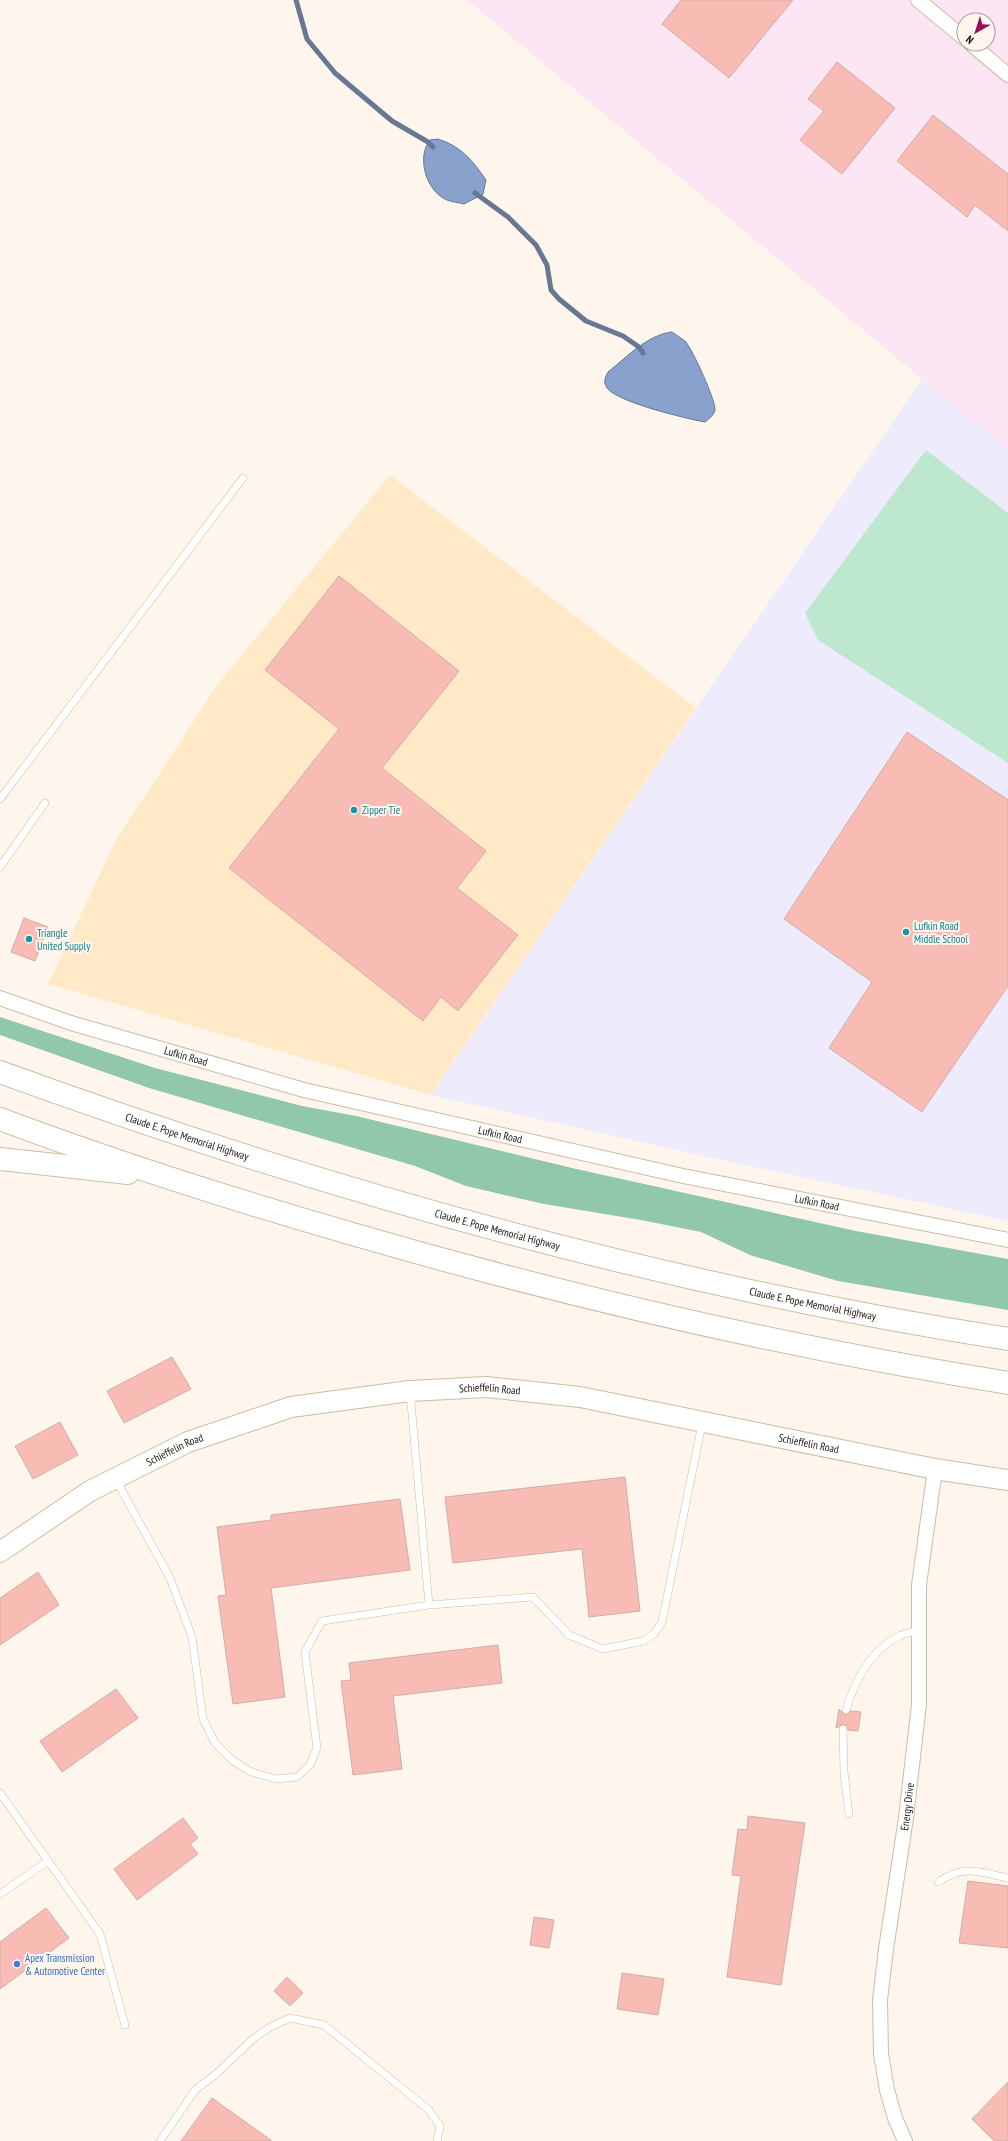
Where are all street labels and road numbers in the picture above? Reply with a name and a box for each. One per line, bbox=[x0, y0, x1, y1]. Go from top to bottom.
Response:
street label: Lufkin Road bbox=[163, 1043, 210, 1069]
street label: Claude E. Pope Memorial Highway bbox=[124, 1110, 251, 1164]
street label: Lufkin Road bbox=[477, 1123, 524, 1146]
street label: Lufkin Road bbox=[794, 1191, 841, 1214]
street label: Claude E. Pope Memorial Highway bbox=[433, 1206, 562, 1253]
street label: Claude E. Pope Memorial Highway bbox=[748, 1284, 878, 1323]
street label: Schieffelin Road bbox=[459, 1380, 521, 1398]
street label: Schieffelin Road bbox=[144, 1430, 205, 1469]
street label: Schieffelin Road bbox=[777, 1430, 840, 1456]
street label: Energy Drive bbox=[897, 1782, 917, 1832]

